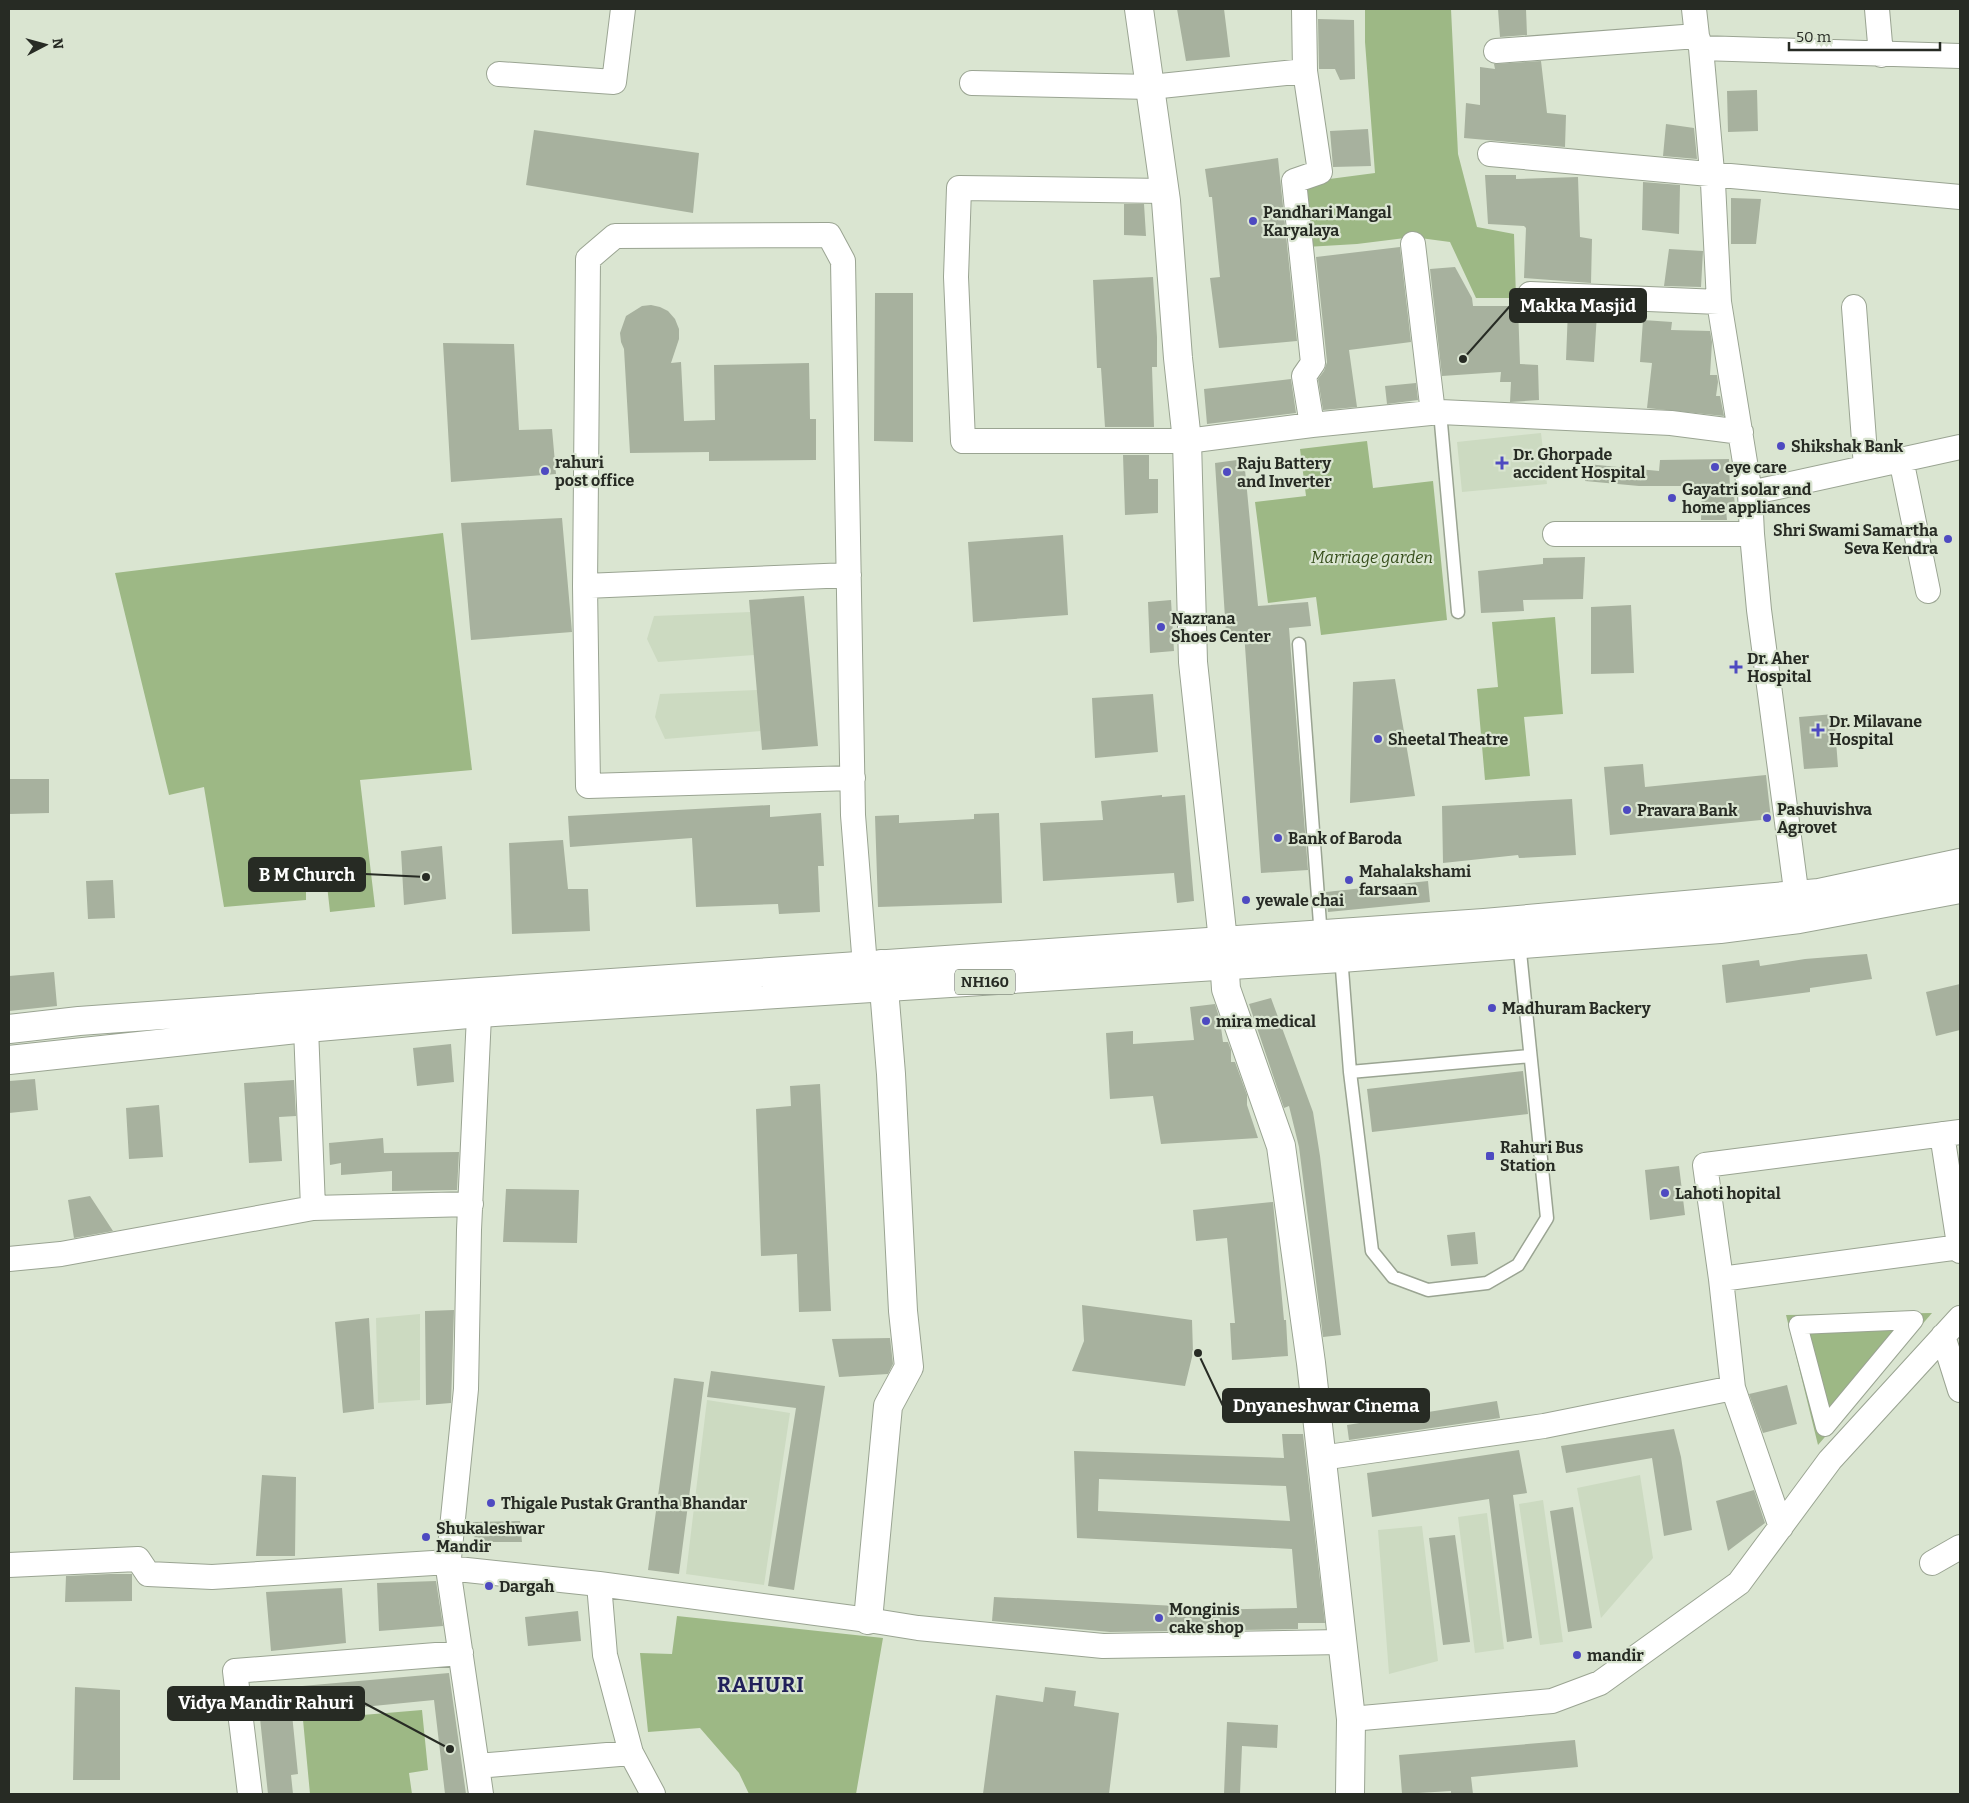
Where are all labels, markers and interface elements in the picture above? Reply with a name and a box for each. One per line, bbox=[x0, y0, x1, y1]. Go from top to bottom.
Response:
north arrow bbox=[20, 20, 70, 70]
scale bar bbox=[1789, 20, 1940, 52]
text: 50 m bbox=[1796, 28, 1832, 46]
text: N bbox=[48, 37, 66, 50]
place label: Pandhari Mangal Karyalaya bbox=[1263, 203, 1392, 240]
marker: Pandhari Mangal Karyalaya bbox=[1247, 215, 1259, 227]
callout: Makka Masjid bbox=[1510, 289, 1646, 322]
text: Makka Masjid bbox=[1520, 295, 1636, 317]
place label: Shikshak Bank bbox=[1791, 437, 1904, 456]
marker: Shikshak Bank bbox=[1775, 440, 1787, 452]
place label: Dr. Ghorpade accident Hospital bbox=[1513, 445, 1646, 482]
place label: rahuri post office bbox=[555, 453, 634, 490]
place label: Raju Battery and Inverter bbox=[1237, 454, 1332, 491]
marker: Dr. Ghorpade accident Hospital bbox=[1495, 456, 1509, 470]
place label: eye care bbox=[1725, 458, 1787, 477]
marker: eye care bbox=[1709, 461, 1721, 473]
marker: rahuri post office bbox=[539, 465, 551, 477]
marker: Raju Battery and Inverter bbox=[1221, 466, 1233, 478]
place label: Gayatri solar and home appliances bbox=[1682, 480, 1812, 517]
marker: Gayatri solar and home appliances bbox=[1666, 492, 1678, 504]
place label: Shri Swami Samartha Seva Kendra bbox=[1773, 521, 1938, 558]
marker: Shri Swami Samartha Seva Kendra bbox=[1942, 533, 1954, 545]
park label: Marriage garden bbox=[1311, 548, 1433, 567]
place label: Nazrana Shoes Center bbox=[1171, 609, 1271, 646]
marker: Nazrana Shoes Center bbox=[1155, 621, 1167, 633]
place label: Dr. Aher Hospital bbox=[1747, 649, 1812, 686]
marker: Dr. Aher Hospital bbox=[1729, 660, 1743, 674]
place label: Dr. Milavane Hospital bbox=[1829, 712, 1922, 749]
marker: Dr. Milavane Hospital bbox=[1811, 723, 1825, 737]
place label: Sheetal Theatre bbox=[1388, 730, 1508, 749]
marker: Sheetal Theatre bbox=[1372, 733, 1384, 745]
place label: Pashuvishva Agrovet bbox=[1777, 800, 1872, 837]
place label: Pravara Bank bbox=[1637, 801, 1738, 820]
marker: Pravara Bank bbox=[1621, 804, 1633, 816]
marker: Pashuvishva Agrovet bbox=[1761, 812, 1773, 824]
place label: Bank of Baroda bbox=[1288, 829, 1402, 848]
marker: Bank of Baroda bbox=[1272, 832, 1284, 844]
callout: B M Church bbox=[249, 858, 365, 891]
place label: Mahalakshami farsaan bbox=[1359, 862, 1471, 899]
text: B M Church bbox=[259, 864, 356, 886]
marker: Mahalakshami farsaan bbox=[1343, 874, 1355, 886]
place label: yewale chai bbox=[1255, 891, 1344, 910]
marker: yewale chai bbox=[1240, 894, 1252, 906]
road number: NH160 bbox=[955, 970, 1015, 994]
place label: Madhuram Backery bbox=[1502, 999, 1651, 1018]
marker: Madhuram Backery bbox=[1486, 1002, 1498, 1014]
place label: mira medical bbox=[1216, 1012, 1316, 1031]
marker: mira medical bbox=[1200, 1015, 1212, 1027]
place label: Rahuri Bus Station bbox=[1500, 1138, 1583, 1175]
marker: Rahuri Bus Station bbox=[1484, 1150, 1496, 1162]
place label: Lahoti hopital bbox=[1675, 1184, 1781, 1203]
marker: Lahoti hopital bbox=[1659, 1187, 1671, 1199]
callout: Dnyaneshwar Cinema bbox=[1223, 1389, 1429, 1422]
text: Dnyaneshwar Cinema bbox=[1233, 1395, 1419, 1417]
place label: Thigale Pustak Grantha Bhandar bbox=[501, 1494, 748, 1513]
marker: Thigale Pustak Grantha Bhandar bbox=[485, 1497, 497, 1509]
place label: Shukaleshwar Mandir bbox=[436, 1519, 545, 1556]
marker: Shukaleshwar Mandir bbox=[420, 1531, 432, 1543]
place label: Dargah bbox=[499, 1577, 554, 1596]
marker: Dargah bbox=[483, 1580, 495, 1592]
place label: Monginis cake shop bbox=[1169, 1600, 1244, 1637]
marker: Monginis cake shop bbox=[1153, 1612, 1165, 1624]
place label: mandir bbox=[1587, 1646, 1644, 1665]
marker: mandir bbox=[1571, 1649, 1583, 1661]
district label: RAHURI bbox=[717, 1672, 805, 1698]
callout: Vidya Mandir Rahuri bbox=[168, 1687, 364, 1720]
text: Vidya Mandir Rahuri bbox=[178, 1692, 354, 1714]

